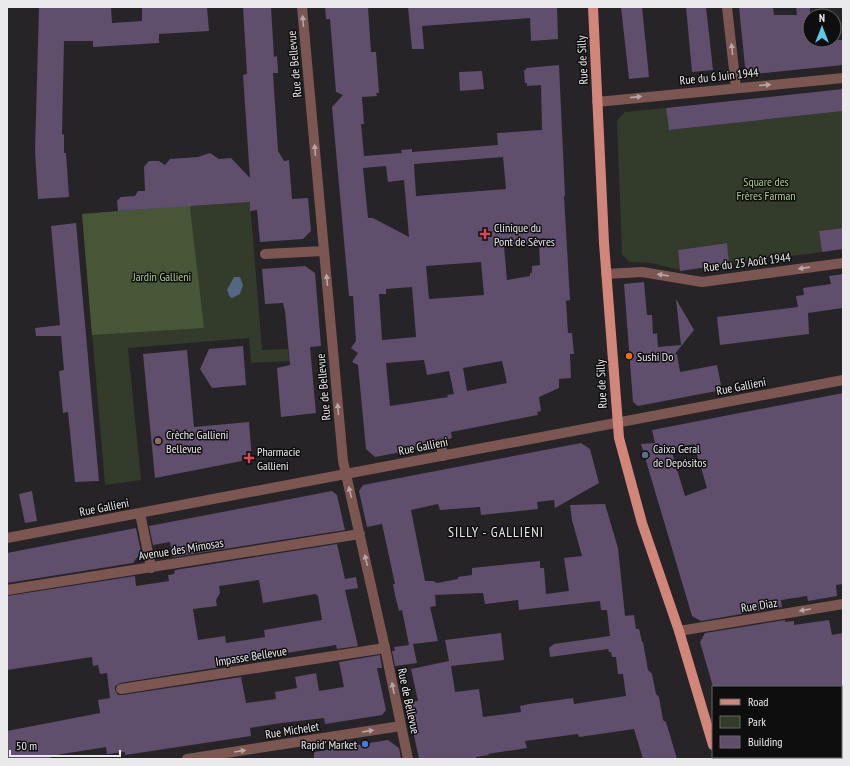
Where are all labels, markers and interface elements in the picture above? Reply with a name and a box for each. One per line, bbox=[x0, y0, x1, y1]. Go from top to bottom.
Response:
north arrow bbox=[802, 8, 842, 48]
text: N bbox=[819, 11, 825, 25]
one-way arrow bbox=[300, 15, 306, 27]
street label: Rue de Bellevue bbox=[284, 30, 304, 98]
street label: Rue de Silly bbox=[573, 35, 591, 85]
one-way arrow bbox=[728, 43, 735, 55]
street label: Rue du 6 Juin 1944 bbox=[679, 64, 760, 88]
one-way arrow bbox=[759, 82, 771, 88]
one-way arrow bbox=[630, 94, 642, 101]
one-way arrow bbox=[312, 144, 318, 156]
park label: Square des Frères Farman bbox=[737, 174, 795, 203]
place label: Clinique du Pont de Sèvres bbox=[494, 220, 555, 249]
marker: Clinique du Pont de Sèvres bbox=[479, 228, 491, 240]
street label: Rue du 25 Août 1944 bbox=[702, 249, 792, 275]
one-way arrow bbox=[798, 265, 810, 271]
park label: Jardin Gallieni bbox=[132, 269, 191, 284]
one-way arrow bbox=[657, 272, 669, 278]
one-way arrow bbox=[323, 274, 330, 286]
place label: Sushi Do bbox=[637, 349, 673, 364]
marker: Sushi Do bbox=[624, 351, 634, 361]
street label: Rue de Bellevue bbox=[313, 353, 333, 421]
street label: Rue de Silly bbox=[592, 359, 610, 409]
street label: Rue Gallieni bbox=[715, 374, 767, 398]
one-way arrow bbox=[335, 403, 342, 415]
place label: Crèche Gallieni Bellevue bbox=[166, 427, 228, 456]
street label: Rue Gallieni bbox=[397, 434, 449, 458]
marker: Crèche Gallieni Bellevue bbox=[153, 436, 163, 446]
place label: Caixa Geral de Depósitos bbox=[653, 441, 706, 470]
place label: Pharmacie Gallieni bbox=[257, 444, 300, 473]
marker: Caixa Geral de Depósitos bbox=[640, 450, 650, 460]
marker: Pharmacie Gallieni bbox=[244, 453, 254, 463]
one-way arrow bbox=[347, 486, 353, 498]
street label: Rue Gallieni bbox=[78, 495, 130, 519]
district label: SILLY - GALLIENI bbox=[448, 523, 544, 541]
street label: Avenue des Mimosas bbox=[137, 535, 225, 563]
one-way arrow bbox=[362, 554, 368, 567]
street label: Rue Diaz bbox=[740, 595, 778, 615]
one-way arrow bbox=[798, 608, 811, 614]
street label: Impasse Bellevue bbox=[214, 643, 288, 669]
street label: Rue de Bellevue bbox=[395, 667, 423, 735]
one-way arrow bbox=[389, 681, 395, 694]
legend bbox=[712, 686, 842, 758]
text: Road bbox=[748, 694, 768, 709]
text: Park bbox=[748, 714, 766, 729]
street label: Rue Michelet bbox=[264, 718, 321, 742]
one-way arrow bbox=[362, 728, 374, 734]
scale bar bbox=[10, 732, 120, 758]
text: Building bbox=[748, 734, 783, 749]
place label: Rapid' Market bbox=[301, 737, 358, 752]
text: 50 m bbox=[16, 738, 37, 753]
marker: Rapid' Market bbox=[360, 739, 370, 749]
one-way arrow bbox=[234, 748, 246, 754]

